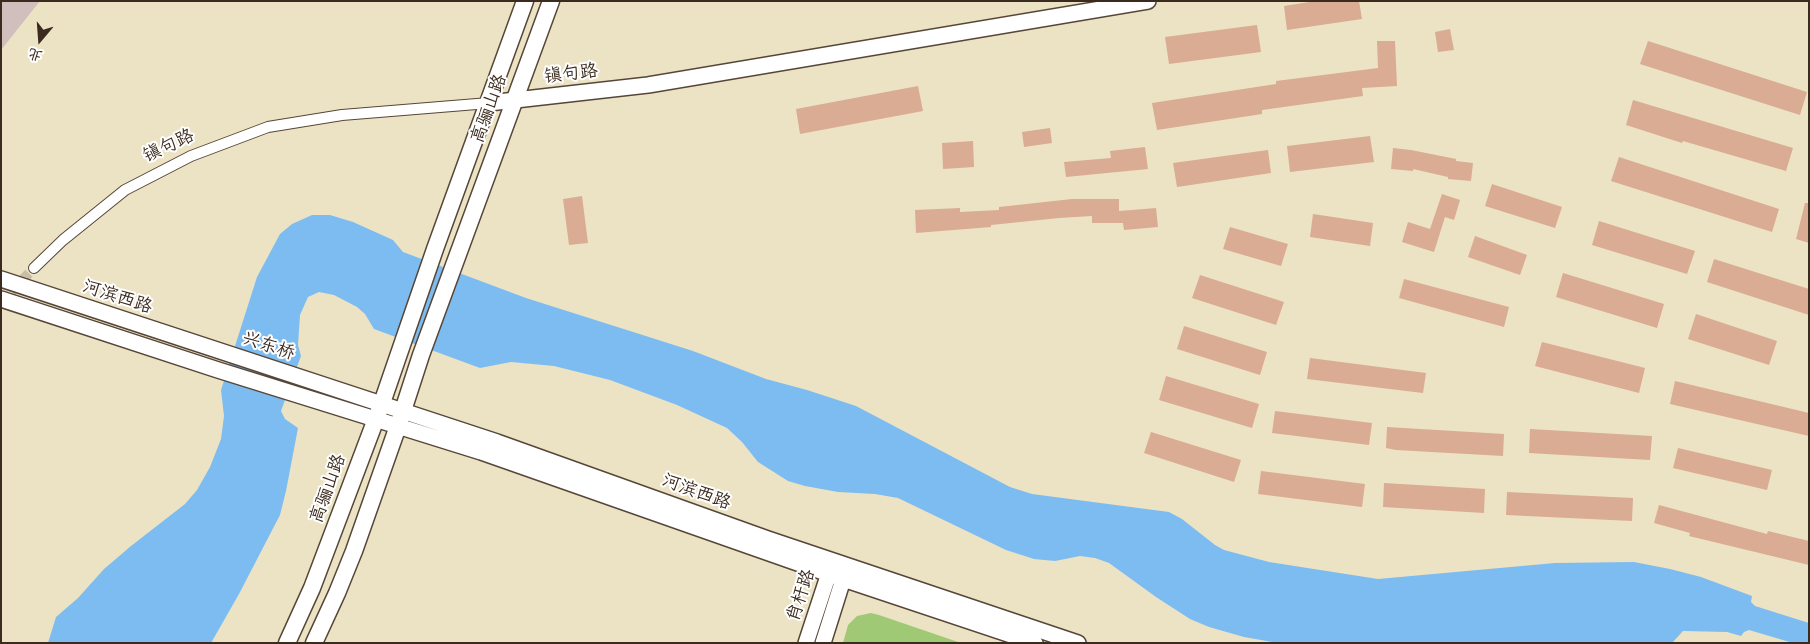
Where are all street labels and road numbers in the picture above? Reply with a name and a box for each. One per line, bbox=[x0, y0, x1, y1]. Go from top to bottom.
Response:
street label: 镇句路 bbox=[543, 61, 599, 89]
street label: 高骊山路 bbox=[468, 71, 512, 147]
street label: 镇句路 bbox=[140, 126, 198, 168]
street label: 河滨西路 bbox=[79, 277, 155, 319]
street label: 兴东桥 bbox=[239, 328, 297, 366]
street label: 高骊山路 bbox=[307, 451, 351, 527]
street label: 河滨西路 bbox=[658, 471, 734, 515]
street label: 肖杆路 bbox=[783, 567, 821, 625]

